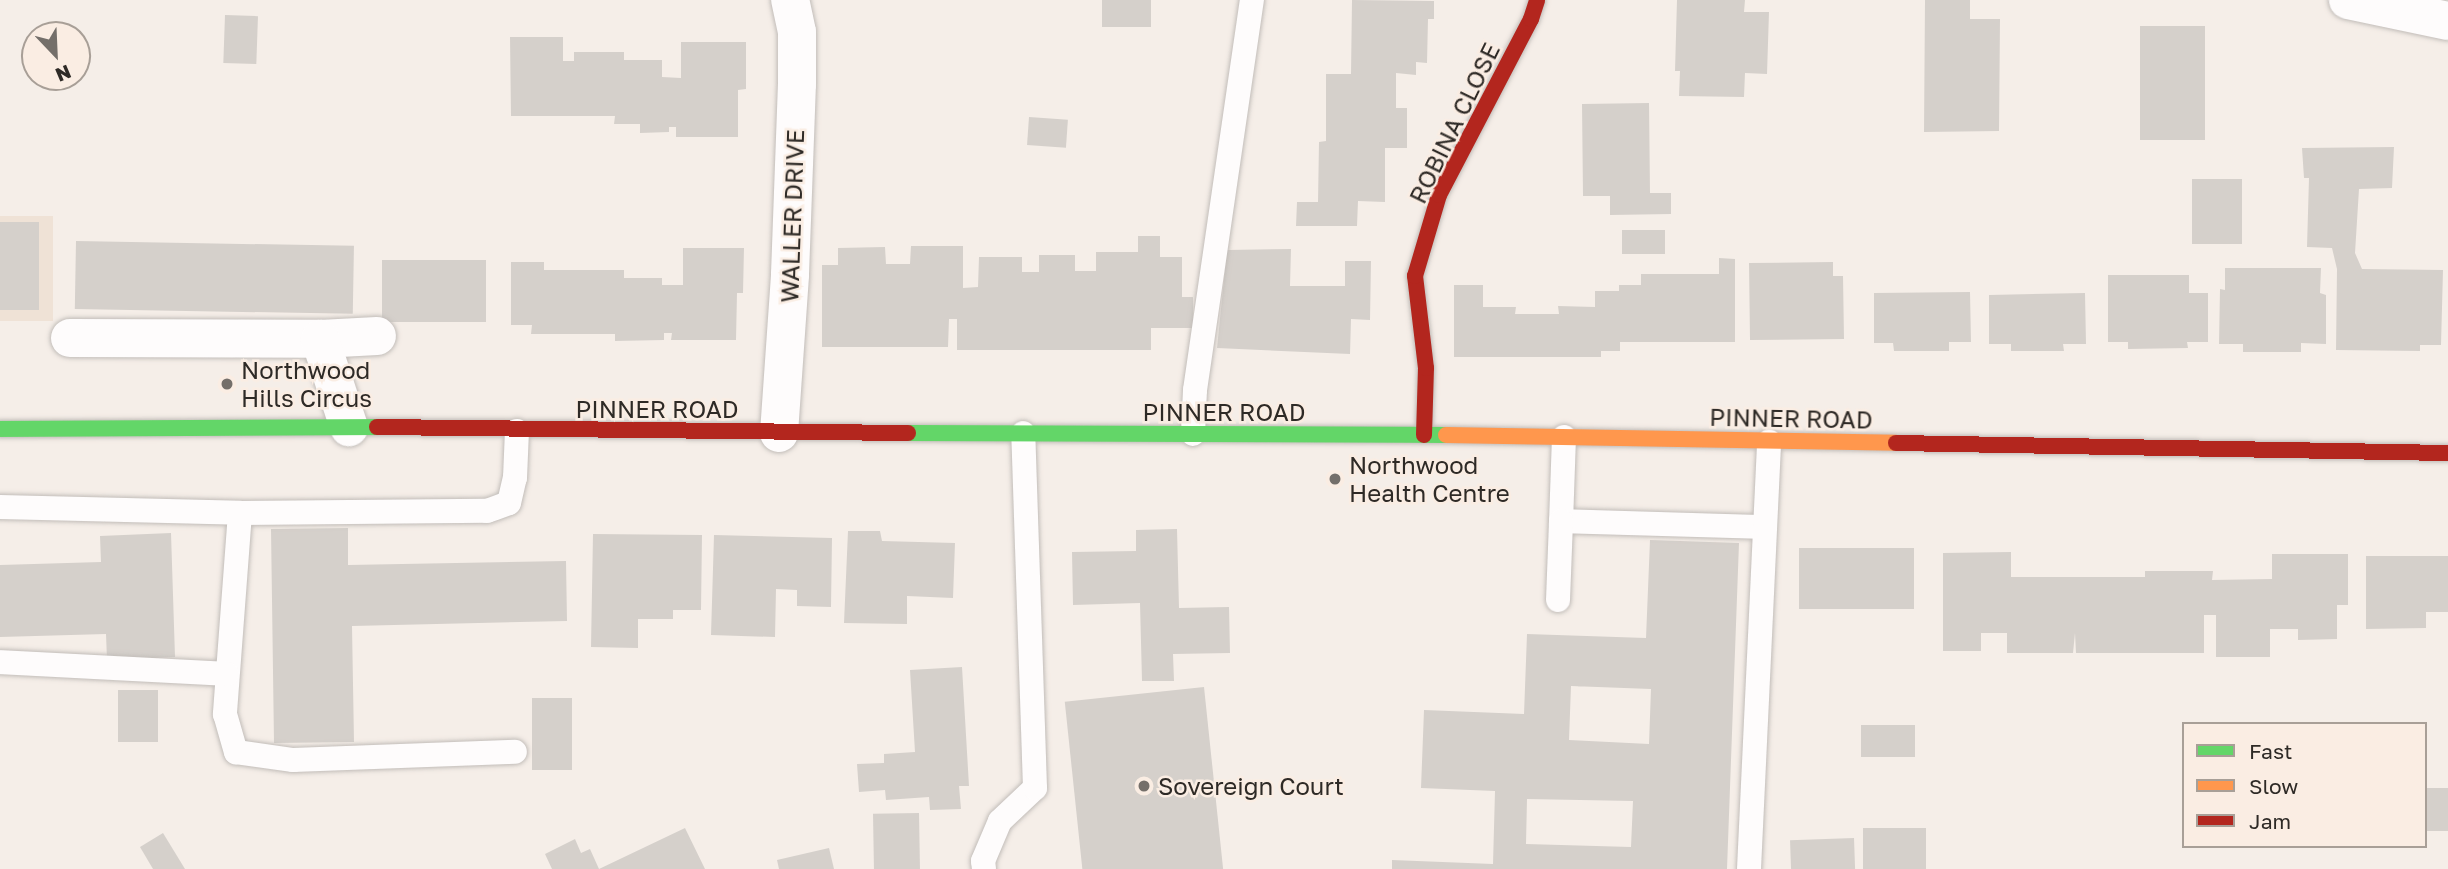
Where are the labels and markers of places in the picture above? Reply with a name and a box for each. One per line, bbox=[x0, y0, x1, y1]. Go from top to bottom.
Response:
place label: Northwood Hills Circus bbox=[241, 356, 372, 412]
marker: Northwood Hills Circus bbox=[219, 376, 235, 392]
place label: Northwood Health Centre bbox=[1349, 451, 1510, 507]
marker: Northwood Health Centre bbox=[1327, 471, 1343, 487]
place label: Sovereign Court bbox=[1158, 772, 1344, 800]
marker: Sovereign Court bbox=[1136, 778, 1152, 794]

